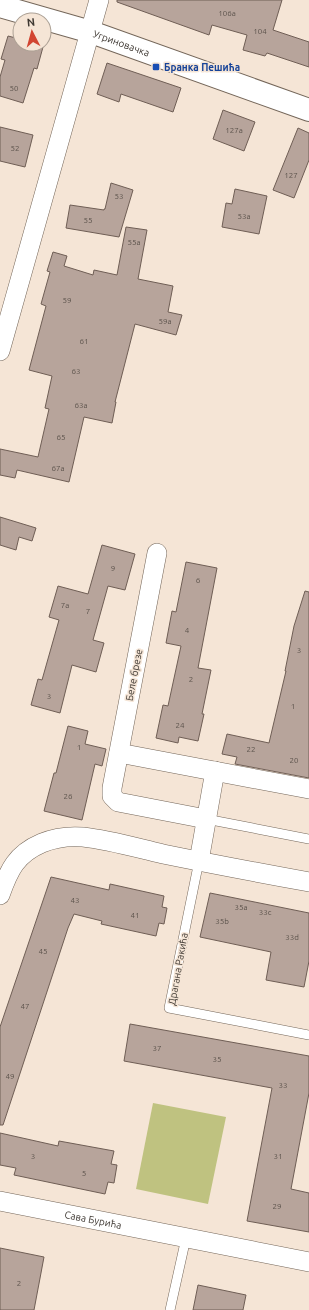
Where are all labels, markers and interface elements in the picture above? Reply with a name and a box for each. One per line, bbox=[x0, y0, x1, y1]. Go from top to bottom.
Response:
house number: 106a bbox=[218, 9, 236, 18]
north arrow bbox=[12, 12, 52, 52]
text: N bbox=[26, 16, 36, 28]
house number: 104 bbox=[253, 27, 267, 36]
street label: Угриновачка bbox=[92, 28, 151, 58]
marker: Бранка Пешића bbox=[151, 62, 161, 72]
place label: Бранка Пешића bbox=[164, 62, 240, 73]
house number: 50 bbox=[9, 84, 19, 93]
house number: 127a bbox=[225, 126, 243, 135]
house number: 52 bbox=[10, 144, 20, 153]
house number: 127 bbox=[284, 171, 298, 180]
house number: 53 bbox=[114, 192, 124, 201]
house number: 53a bbox=[237, 212, 251, 221]
house number: 55 bbox=[83, 216, 93, 225]
house number: 55a bbox=[127, 238, 141, 247]
house number: 59 bbox=[62, 296, 72, 305]
house number: 59a bbox=[158, 317, 172, 326]
house number: 61 bbox=[79, 337, 89, 346]
house number: 63 bbox=[71, 367, 81, 376]
house number: 63a bbox=[74, 401, 88, 410]
house number: 65 bbox=[56, 433, 66, 442]
house number: 67a bbox=[51, 464, 65, 473]
house number: 9 bbox=[111, 564, 115, 573]
house number: 6 bbox=[196, 576, 201, 585]
house number: 7a bbox=[61, 601, 69, 610]
house number: 7 bbox=[86, 607, 90, 616]
house number: 4 bbox=[185, 626, 190, 635]
house number: 3 bbox=[297, 646, 301, 655]
street label: Беле брезе bbox=[124, 648, 144, 702]
house number: 2 bbox=[189, 675, 193, 684]
house number: 3 bbox=[47, 692, 51, 701]
house number: 1 bbox=[291, 702, 295, 711]
house number: 24 bbox=[175, 721, 185, 730]
house number: 1 bbox=[77, 743, 81, 752]
house number: 22 bbox=[246, 745, 256, 754]
house number: 20 bbox=[289, 756, 299, 765]
house number: 26 bbox=[63, 792, 73, 801]
house number: 43 bbox=[70, 896, 80, 905]
house number: 35a bbox=[234, 903, 248, 912]
house number: 33c bbox=[259, 908, 272, 917]
house number: 41 bbox=[130, 911, 140, 920]
house number: 35b bbox=[215, 917, 229, 926]
street label: Драгана Ракића bbox=[166, 932, 190, 1006]
house number: 33d bbox=[285, 933, 299, 942]
house number: 45 bbox=[38, 947, 48, 956]
house number: 47 bbox=[20, 1002, 30, 1011]
house number: 37 bbox=[152, 1044, 162, 1053]
house number: 35 bbox=[212, 1055, 222, 1064]
house number: 49 bbox=[5, 1072, 15, 1081]
house number: 33 bbox=[278, 1081, 288, 1090]
house number: 3 bbox=[31, 1152, 35, 1161]
house number: 31 bbox=[273, 1152, 283, 1161]
house number: 5 bbox=[82, 1169, 86, 1178]
house number: 29 bbox=[272, 1202, 282, 1211]
street label: Сава Бурића bbox=[64, 1208, 123, 1230]
house number: 2 bbox=[17, 1279, 21, 1288]

